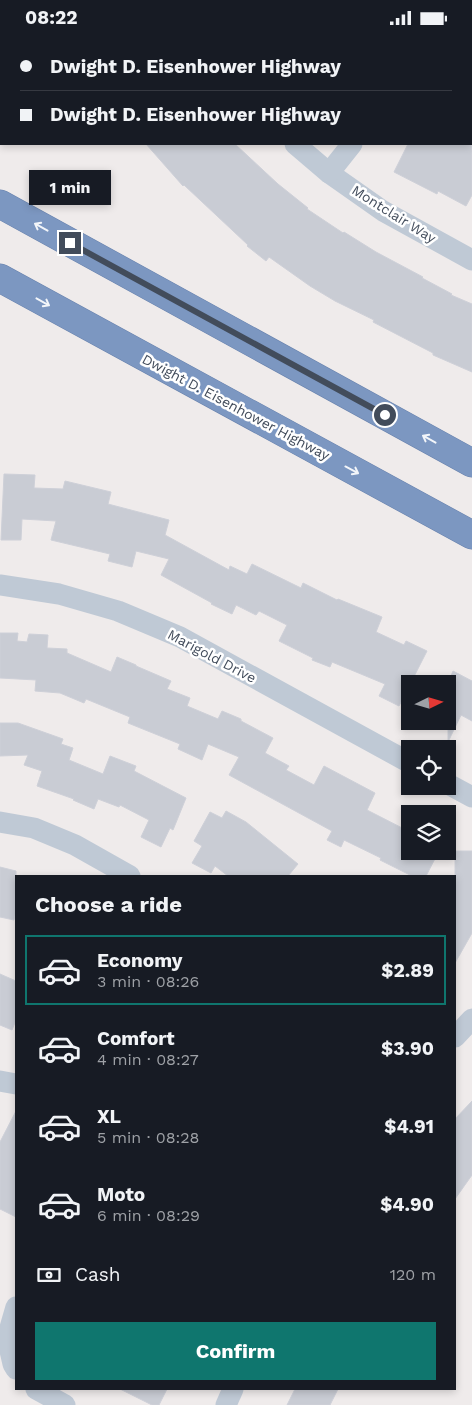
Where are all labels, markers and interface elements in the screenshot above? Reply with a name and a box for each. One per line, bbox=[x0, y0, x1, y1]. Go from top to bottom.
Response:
text: 08:22 bbox=[25, 6, 78, 29]
text: Dwight D. Eisenhower Highway bbox=[50, 55, 341, 78]
text: Dwight D. Eisenhower Highway bbox=[50, 103, 341, 126]
callout: 1 min bbox=[29, 171, 111, 205]
text: 1 min bbox=[49, 178, 91, 197]
street label: Montclair Way bbox=[349, 182, 440, 247]
one-way arrow bbox=[34, 222, 49, 232]
route end bbox=[59, 232, 81, 254]
one-way arrow bbox=[35, 297, 50, 307]
street label: Dwight D. Eisenhower Highway bbox=[140, 351, 333, 464]
route start bbox=[374, 404, 396, 426]
one-way arrow bbox=[423, 434, 437, 444]
one-way arrow bbox=[344, 465, 358, 475]
street label: Marigold Drive bbox=[165, 626, 259, 686]
north arrow bbox=[401, 675, 456, 730]
map controls bbox=[401, 675, 456, 860]
button: locate bbox=[401, 740, 456, 795]
button: layers bbox=[401, 805, 456, 860]
text: Choose a ride bbox=[35, 892, 182, 917]
icon: car bbox=[37, 948, 82, 993]
text: Economy bbox=[97, 949, 182, 972]
text: $2.89 bbox=[381, 959, 434, 982]
text: 3 min · 08:26 bbox=[97, 972, 199, 991]
icon: car bbox=[37, 1026, 82, 1071]
text: Comfort bbox=[97, 1027, 175, 1050]
text: $3.90 bbox=[381, 1037, 434, 1060]
text: 4 min · 08:27 bbox=[97, 1050, 199, 1069]
icon: car bbox=[37, 1104, 82, 1149]
text: XL bbox=[97, 1105, 121, 1128]
text: $4.91 bbox=[384, 1115, 434, 1138]
text: 5 min · 08:28 bbox=[97, 1128, 199, 1147]
icon: car bbox=[37, 1182, 82, 1227]
text: Moto bbox=[97, 1183, 145, 1206]
text: $4.90 bbox=[380, 1193, 434, 1216]
text: 6 min · 08:29 bbox=[97, 1206, 200, 1225]
icon: cash bbox=[35, 1261, 63, 1289]
text: Cash bbox=[75, 1263, 121, 1286]
text: 120 m bbox=[390, 1265, 436, 1284]
button: Confirm bbox=[35, 1322, 436, 1380]

